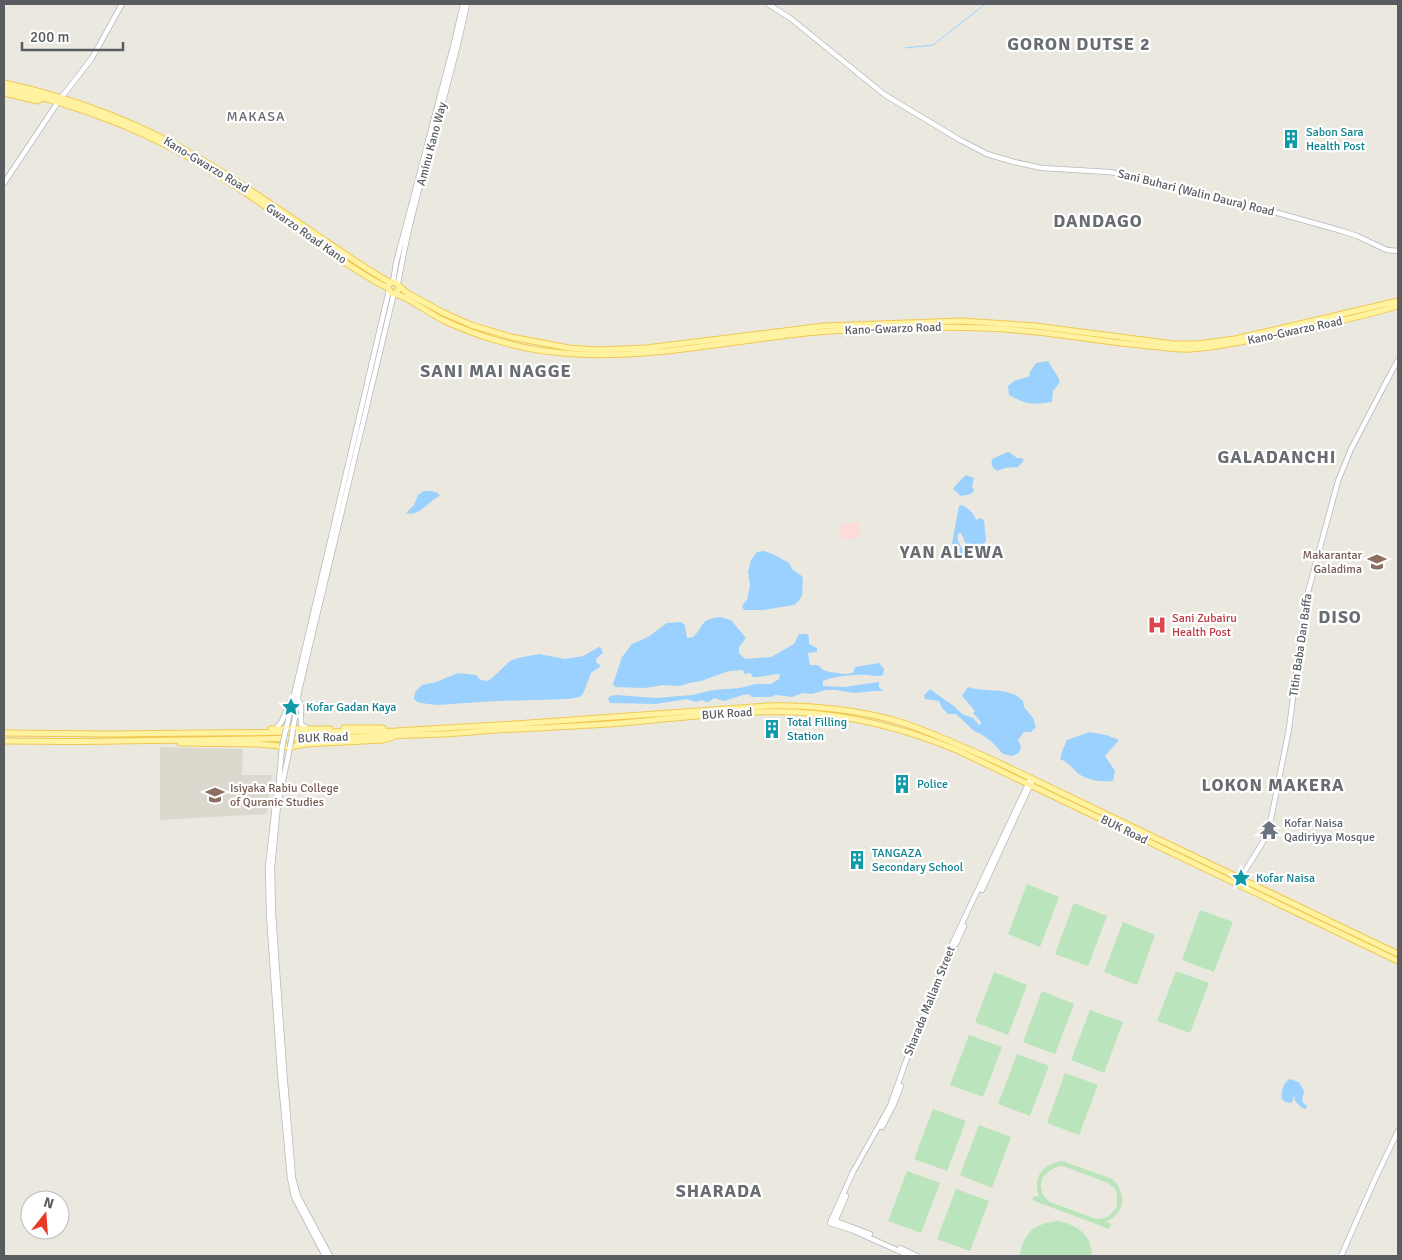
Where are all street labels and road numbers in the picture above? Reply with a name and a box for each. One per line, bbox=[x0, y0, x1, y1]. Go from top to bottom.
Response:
street label: Aminu Kano Way bbox=[414, 100, 450, 187]
street label: Kano-Gwarzo Road bbox=[161, 134, 251, 196]
street label: Sani Buhari (Walin Daura) Road bbox=[1116, 166, 1276, 220]
street label: Gwarzo Road Kano bbox=[263, 201, 349, 267]
street label: Kano-Gwarzo Road bbox=[1246, 314, 1344, 348]
street label: Kano-Gwarzo Road bbox=[844, 320, 942, 338]
street label: Titin Baba Dan Baffa bbox=[1286, 592, 1316, 698]
street label: BUK Road bbox=[701, 705, 753, 723]
street label: BUK Road bbox=[297, 730, 349, 746]
street label: BUK Road bbox=[1098, 812, 1150, 848]
street label: Sharada Mallam Street bbox=[901, 944, 959, 1058]

